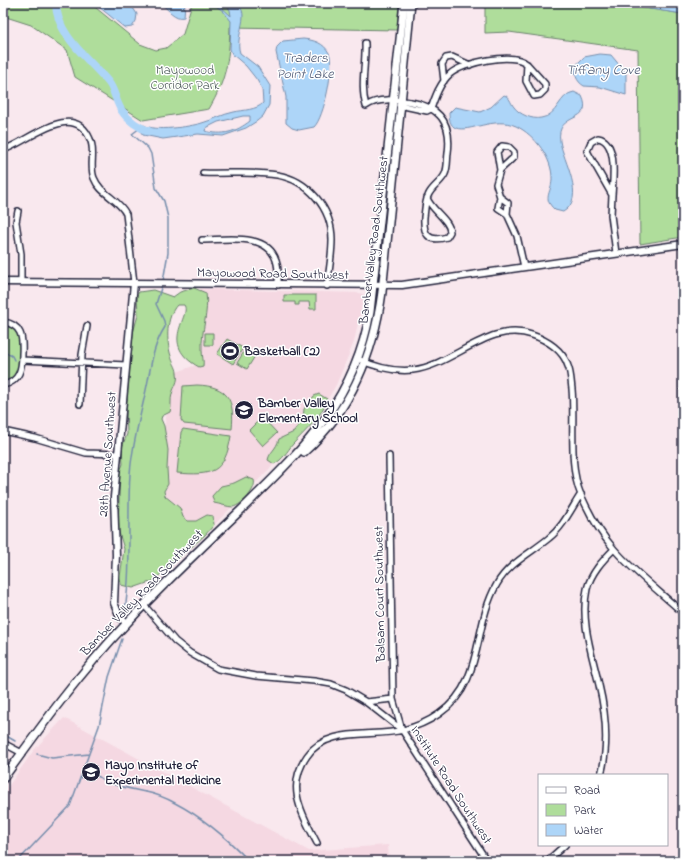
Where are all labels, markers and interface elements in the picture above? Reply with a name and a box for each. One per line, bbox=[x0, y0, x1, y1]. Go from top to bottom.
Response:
water label: Traders Point Lake bbox=[276, 48, 334, 85]
water label: Tiffany Cove bbox=[566, 60, 640, 81]
park label: Mayowood Corridor Park bbox=[150, 61, 220, 95]
street label: Bamber Valley Road Southwest bbox=[354, 154, 395, 326]
street label: Mayowood Road Southwest bbox=[197, 263, 350, 286]
sports icon: Basketball (2) bbox=[219, 340, 241, 362]
place label: Basketball (2) bbox=[243, 342, 320, 361]
street label: 28th Avenue Southwest bbox=[94, 390, 122, 517]
place label: Bamber Valley Elementary School bbox=[257, 394, 358, 430]
school or university icon: Bamber Valley Elementary School bbox=[233, 399, 255, 421]
street label: Bamber Valley Road Southwest bbox=[76, 525, 209, 662]
street label: Balsam Court Southwest bbox=[369, 525, 391, 663]
street label: Institute Road Southwest bbox=[405, 722, 497, 849]
place label: Mayo Institute of Experimental Medicine bbox=[105, 756, 222, 790]
school or university icon: Mayo Institute of Experimental Medicine bbox=[80, 761, 102, 783]
legend bbox=[538, 774, 668, 846]
text: Road bbox=[574, 782, 600, 800]
text: Park bbox=[574, 802, 596, 820]
text: Water bbox=[574, 822, 603, 840]

